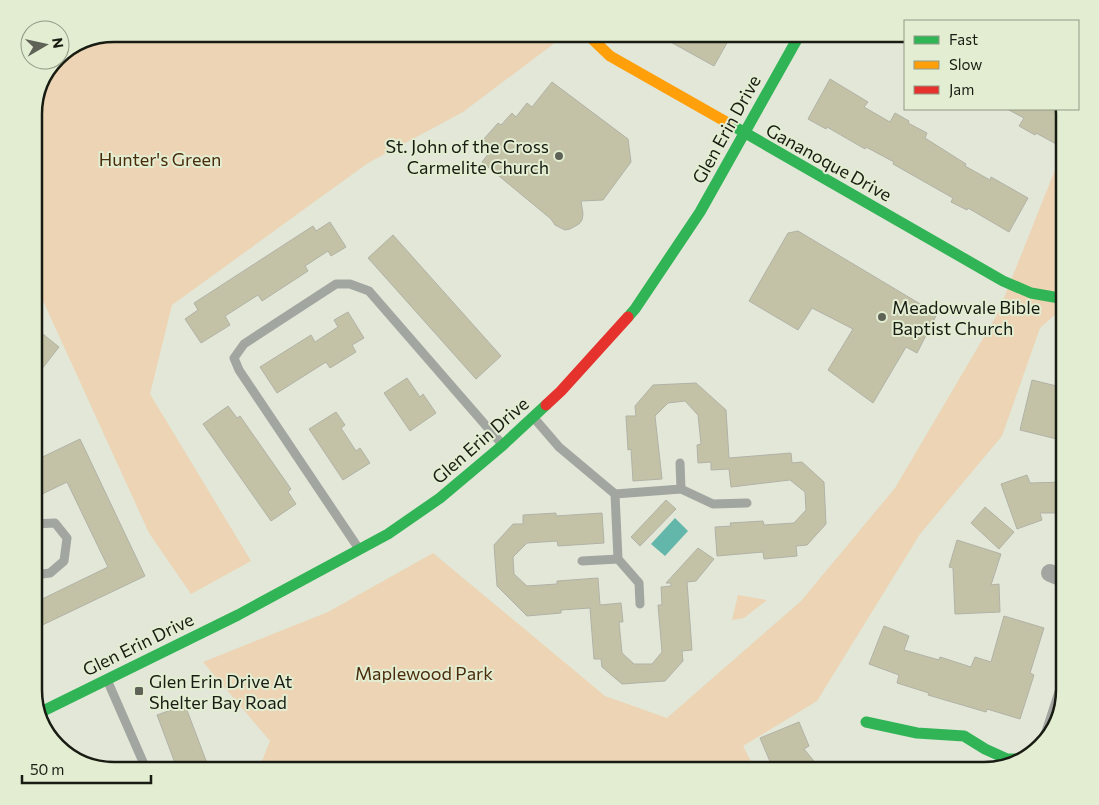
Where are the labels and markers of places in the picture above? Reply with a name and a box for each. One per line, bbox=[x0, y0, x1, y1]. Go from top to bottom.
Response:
place label: St. John of the Cross Carmelite Church bbox=[386, 135, 549, 178]
marker: St. John of the Cross Carmelite Church bbox=[553, 150, 565, 162]
place label: Meadowvale Bible Baptist Church bbox=[892, 296, 1040, 339]
marker: Meadowvale Bible Baptist Church bbox=[876, 311, 888, 323]
place label: Glen Erin Drive At Shelter Bay Road bbox=[149, 670, 292, 713]
marker: Glen Erin Drive At Shelter Bay Road bbox=[133, 685, 145, 697]

